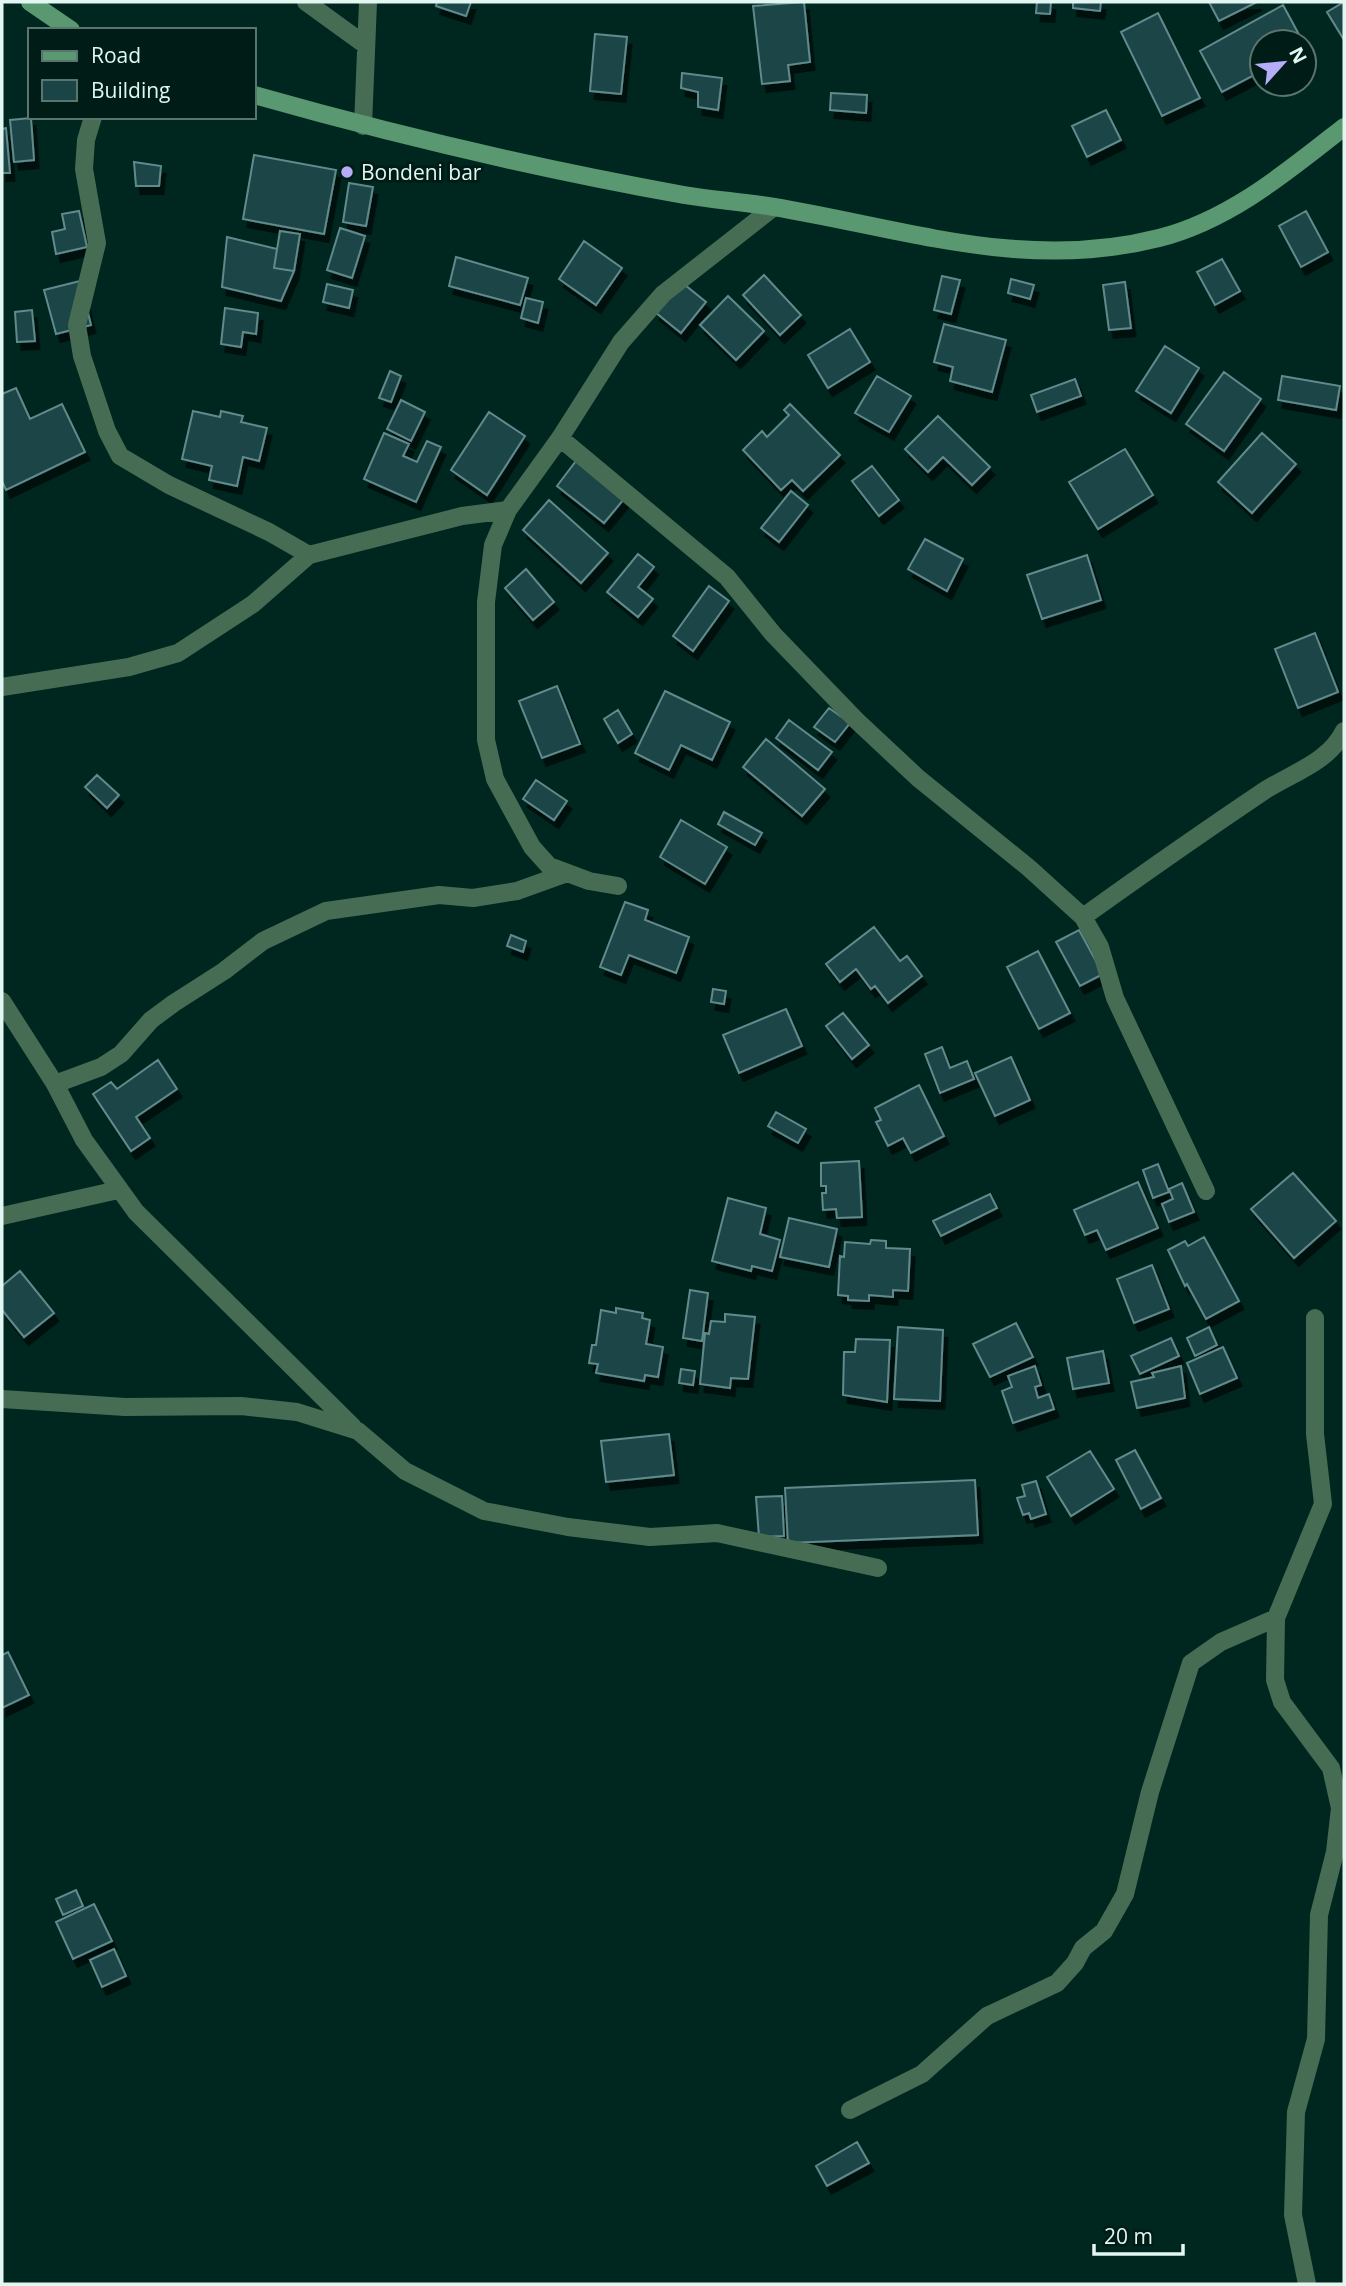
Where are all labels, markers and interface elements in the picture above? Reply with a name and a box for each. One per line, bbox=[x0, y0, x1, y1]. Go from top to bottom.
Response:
legend bbox=[28, 28, 256, 119]
north arrow bbox=[1248, 28, 1318, 98]
text: Road bbox=[91, 41, 141, 69]
text: N bbox=[1283, 42, 1313, 68]
text: Building bbox=[91, 76, 170, 104]
place label: Bondeni bar bbox=[361, 158, 482, 186]
marker: Bondeni bar bbox=[339, 164, 355, 180]
scale bar bbox=[1094, 2212, 1183, 2256]
text: 20 m bbox=[1104, 2222, 1153, 2250]

